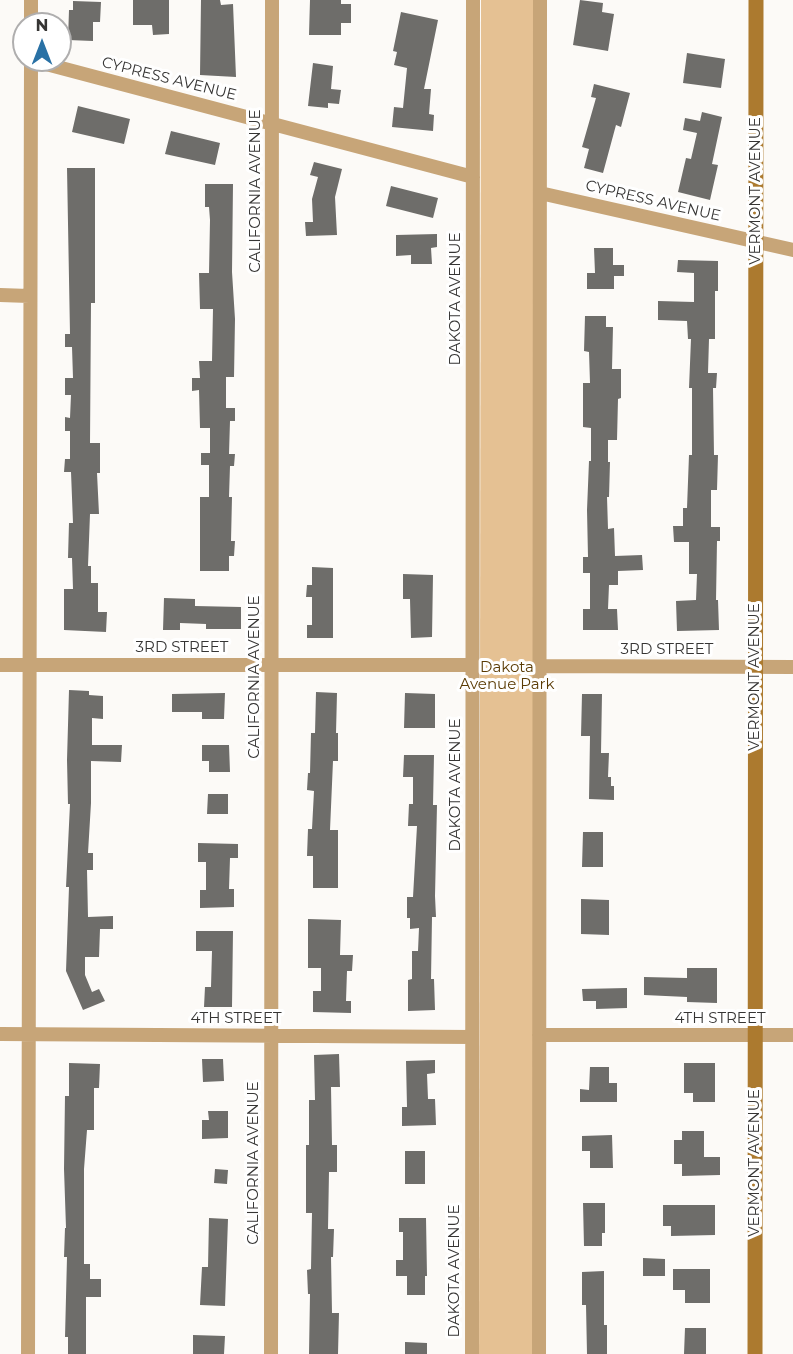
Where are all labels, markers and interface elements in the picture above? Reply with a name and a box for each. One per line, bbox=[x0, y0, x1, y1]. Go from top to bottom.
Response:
north arrow bbox=[12, 12, 72, 72]
text: N bbox=[36, 16, 48, 35]
street label: CYPRESS AVENUE bbox=[100, 54, 238, 104]
street label: CALIFORNIA AVENUE bbox=[247, 109, 265, 273]
street label: VERMONT AVENUE bbox=[747, 117, 765, 265]
street label: CYPRESS AVENUE bbox=[584, 177, 722, 225]
street label: DAKOTA AVENUE bbox=[447, 233, 465, 365]
street label: CALIFORNIA AVENUE bbox=[246, 595, 264, 759]
street label: VERMONT AVENUE bbox=[746, 603, 764, 751]
street label: 3RD STREET bbox=[136, 639, 228, 657]
street label: 3RD STREET bbox=[621, 641, 713, 659]
park label: Dakota Avenue Park bbox=[460, 659, 554, 694]
street label: DAKOTA AVENUE bbox=[447, 719, 465, 851]
street label: 4TH STREET bbox=[190, 1010, 282, 1028]
street label: 4TH STREET bbox=[674, 1010, 766, 1028]
street label: CALIFORNIA AVENUE bbox=[245, 1081, 263, 1245]
street label: VERMONT AVENUE bbox=[746, 1089, 764, 1237]
street label: DAKOTA AVENUE bbox=[446, 1205, 464, 1337]

